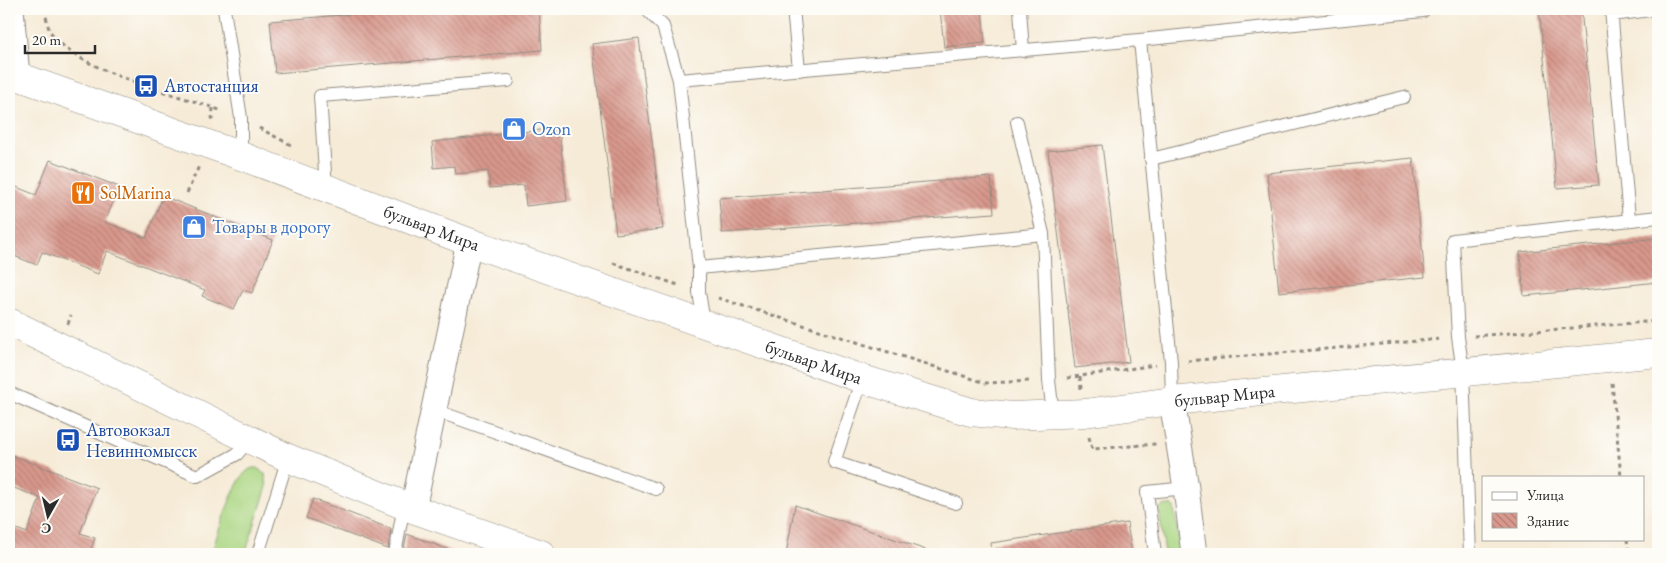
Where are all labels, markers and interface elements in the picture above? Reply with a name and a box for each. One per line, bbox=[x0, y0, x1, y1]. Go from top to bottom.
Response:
scale bar bbox=[25, 22, 95, 54]
text: 20 m bbox=[32, 30, 61, 49]
bus stop icon: Автостанция bbox=[133, 73, 159, 99]
place label: Автостанция bbox=[163, 74, 258, 97]
shop icon: Ozon bbox=[501, 116, 527, 142]
place label: Ozon bbox=[532, 117, 571, 140]
restaurant icon: SolMarina bbox=[70, 180, 96, 206]
place label: SolMarina bbox=[100, 181, 172, 204]
street label: бульвар Мира bbox=[380, 199, 484, 256]
shop icon: Товары в дорогу bbox=[181, 214, 207, 240]
place label: Товары в дорогу bbox=[212, 215, 331, 238]
street label: бульвар Мира bbox=[762, 334, 866, 389]
street label: бульвар Мира bbox=[1173, 379, 1277, 412]
place label: Автовокзал Невинномысск bbox=[85, 418, 197, 462]
bus stop icon: Автовокзал Невинномысск bbox=[55, 427, 81, 453]
legend bbox=[1482, 476, 1644, 540]
text: Улица bbox=[1526, 485, 1564, 504]
north arrow bbox=[22, 490, 72, 540]
text: Здание bbox=[1527, 511, 1569, 530]
text: С bbox=[40, 519, 52, 538]

